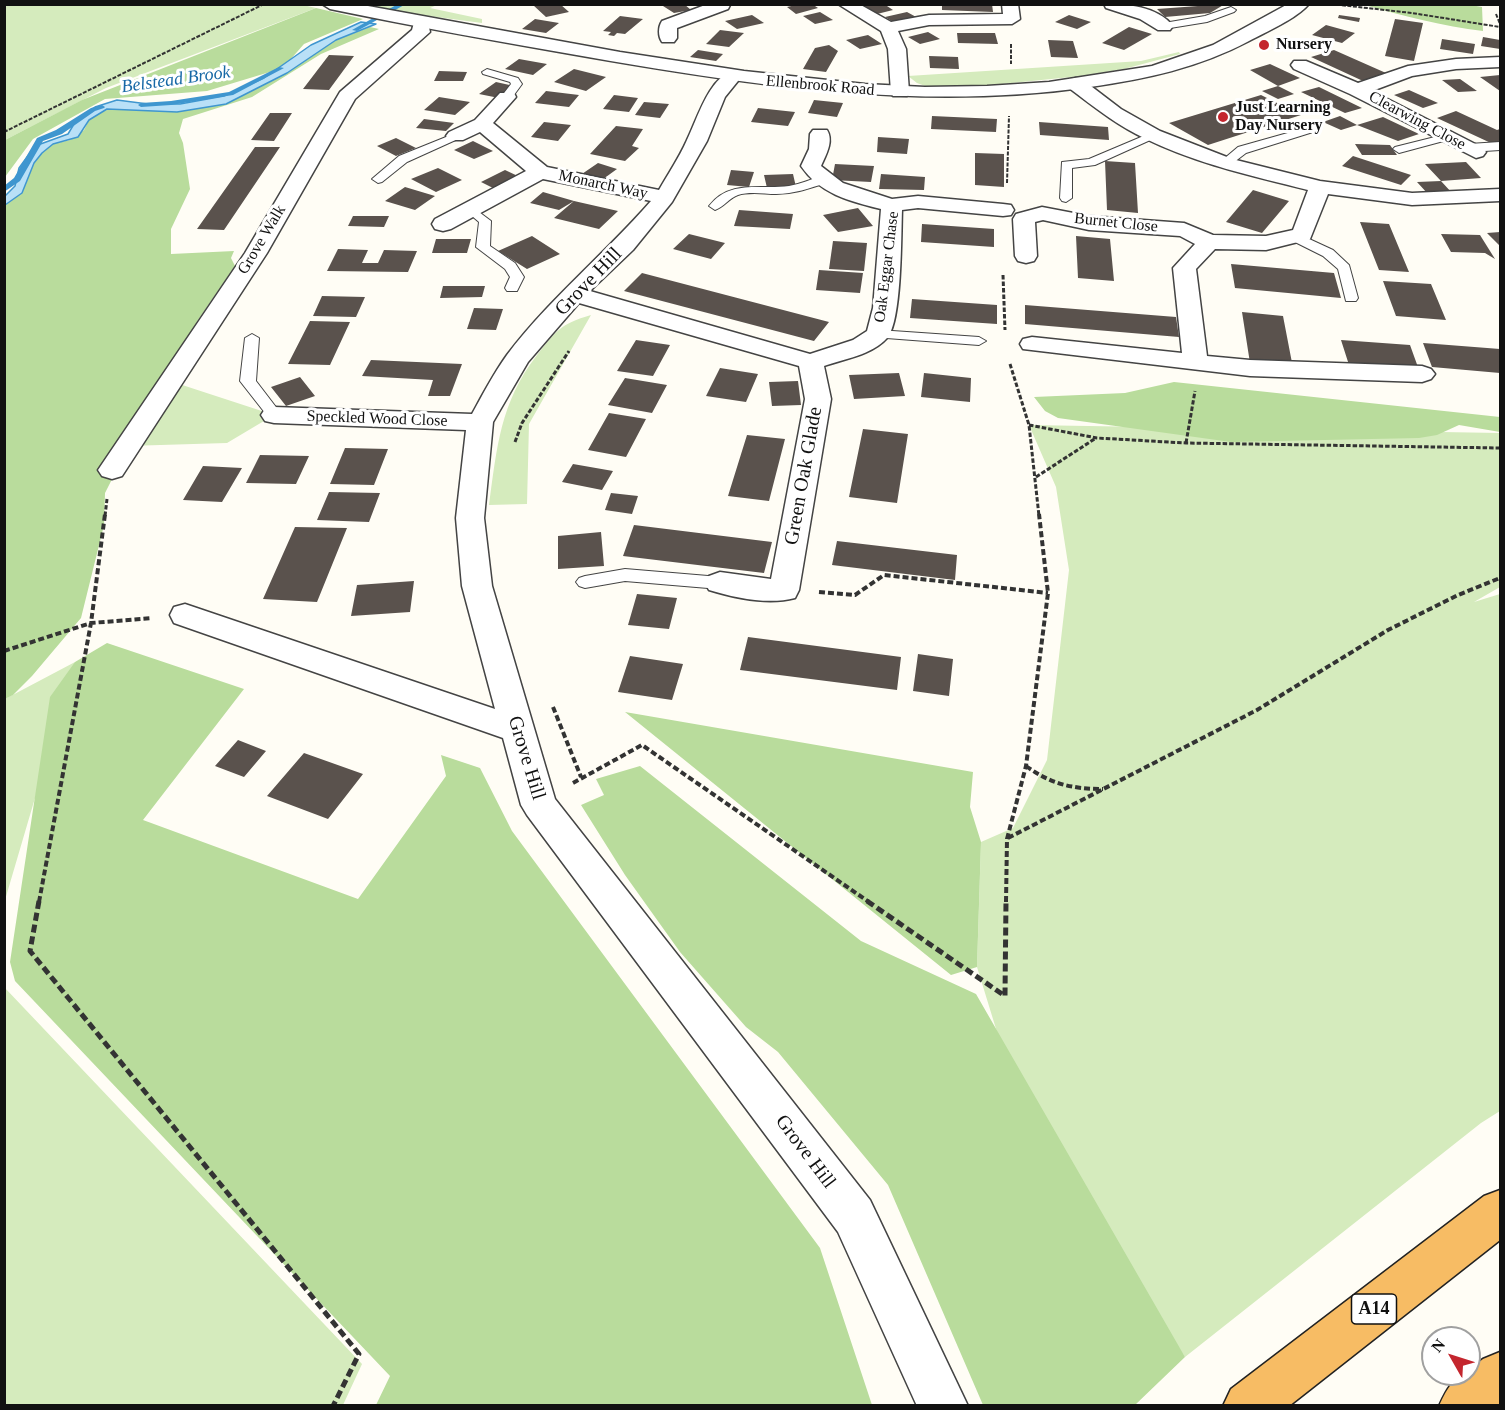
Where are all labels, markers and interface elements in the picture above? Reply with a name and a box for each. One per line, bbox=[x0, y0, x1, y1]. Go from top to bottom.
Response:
place label: Nursery bbox=[1276, 35, 1332, 55]
marker: Nursery bbox=[1257, 38, 1271, 52]
water label: Belstead Brook bbox=[120, 62, 232, 98]
street label: Ellenbrook Road bbox=[765, 72, 875, 100]
street label: Clearwing Close bbox=[1365, 87, 1469, 155]
place label: Just Learning Day Nursery bbox=[1235, 98, 1331, 136]
marker: Just Learning Day Nursery bbox=[1216, 110, 1230, 124]
street label: Monarch Way bbox=[557, 166, 649, 204]
street label: Grove Walk bbox=[234, 202, 290, 278]
street label: Burnet Close bbox=[1073, 209, 1159, 237]
street label: Oak Eggar Chase bbox=[871, 210, 903, 324]
street label: Grove Hill bbox=[550, 243, 628, 321]
street label: Green Oak Glade bbox=[780, 405, 828, 547]
street label: Speckled Wood Close bbox=[306, 407, 448, 431]
street label: Grove Hill bbox=[502, 713, 550, 803]
street label: Grove Hill bbox=[770, 1110, 840, 1194]
road number: A14 bbox=[1352, 1294, 1396, 1324]
north arrow bbox=[1421, 1326, 1481, 1386]
text: N bbox=[1428, 1336, 1448, 1355]

